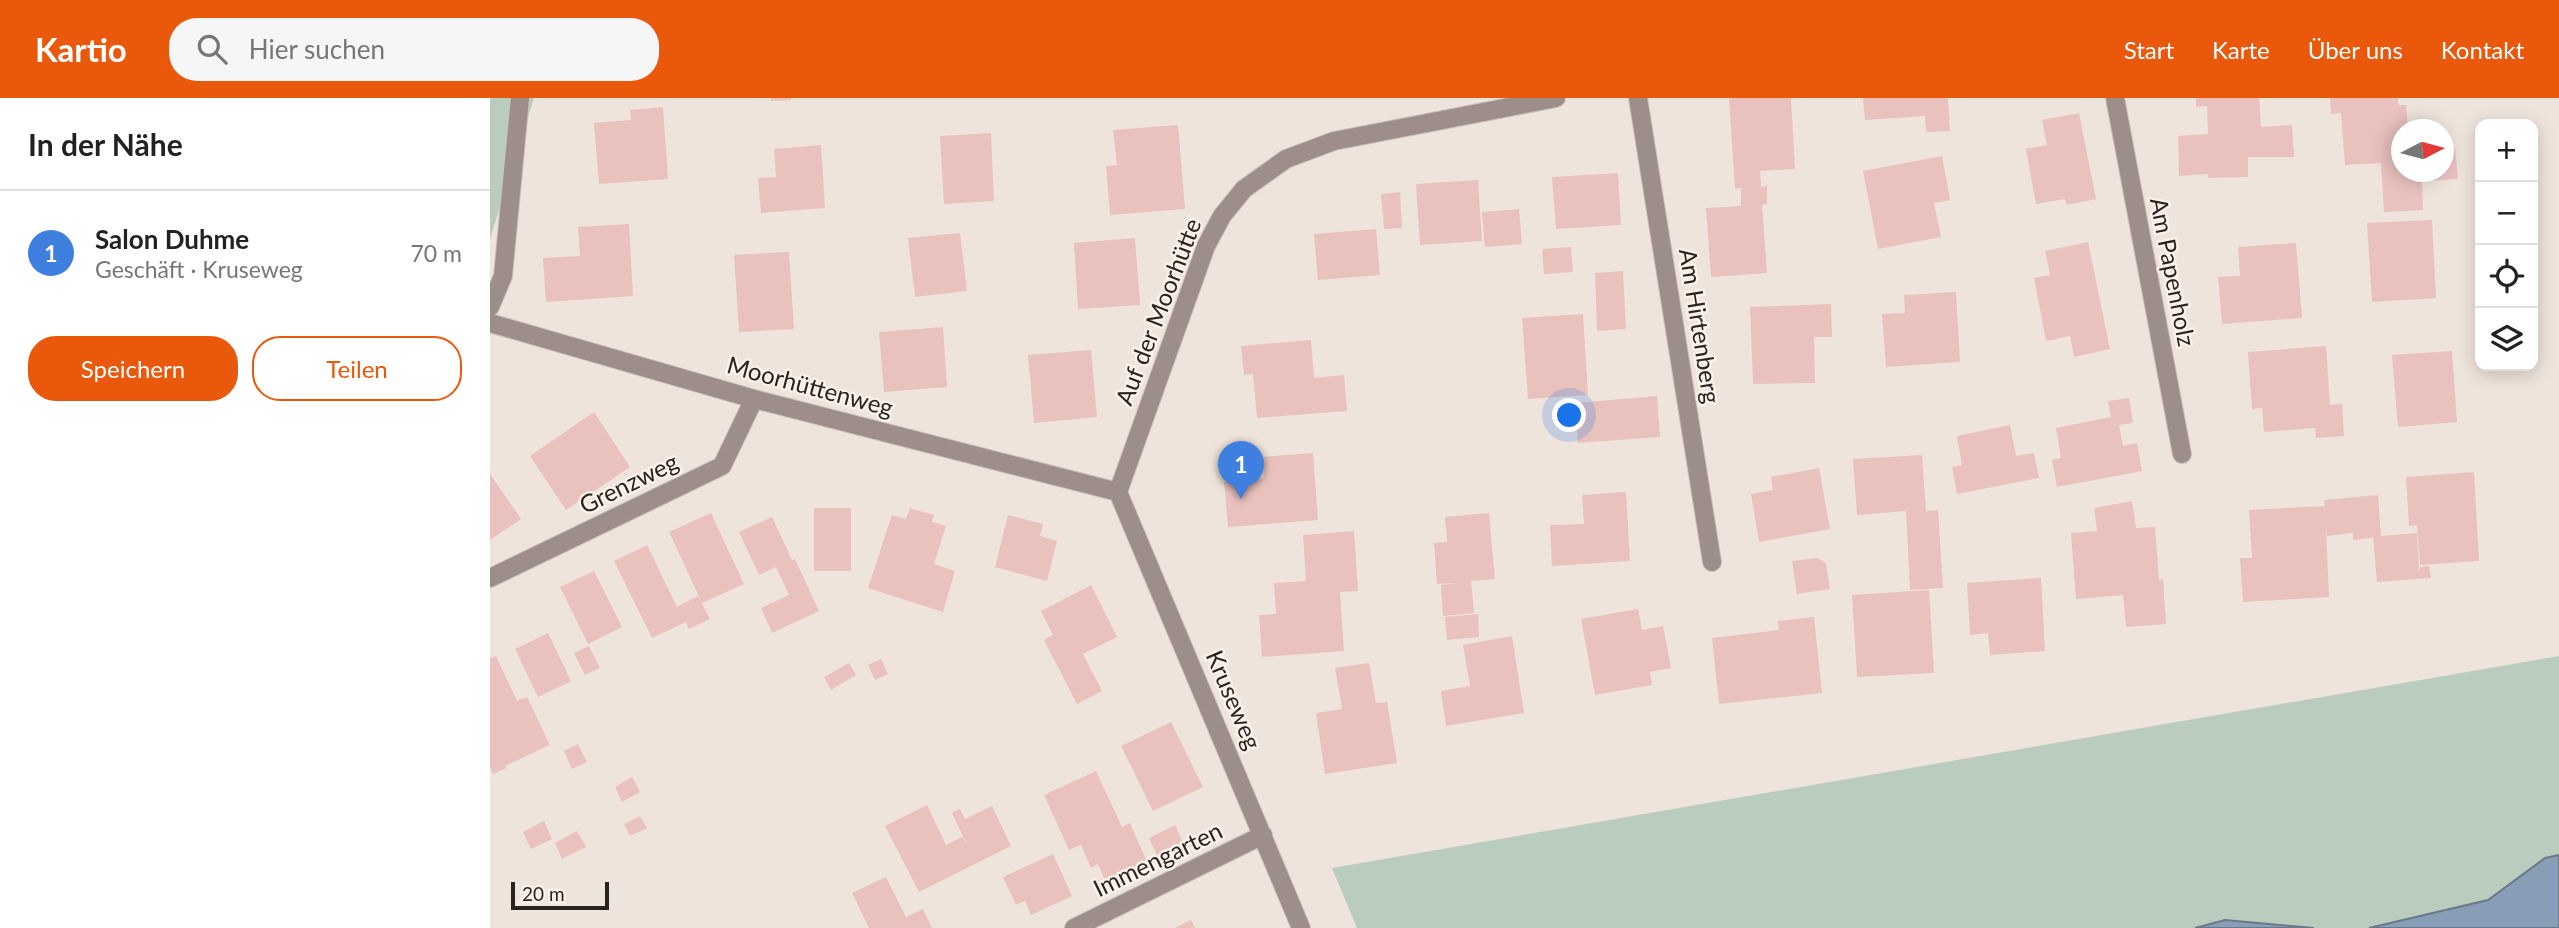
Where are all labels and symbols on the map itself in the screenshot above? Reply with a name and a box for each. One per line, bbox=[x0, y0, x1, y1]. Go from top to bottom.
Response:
north arrow bbox=[2391, 119, 2454, 182]
street label: Am Papenholz bbox=[2145, 195, 2202, 349]
street label: Auf der Moorhütte bbox=[1109, 214, 1207, 409]
street label: Am Hirtenberg bbox=[1674, 246, 1727, 405]
street label: Moorhüttenweg bbox=[724, 349, 897, 422]
your location bbox=[1552, 398, 1586, 432]
pin: 1 bbox=[1218, 441, 1264, 499]
street label: Grenzweg bbox=[574, 446, 682, 519]
street label: Kruseweg bbox=[1201, 646, 1268, 753]
street label: Immengarten bbox=[1088, 815, 1227, 902]
scale bar bbox=[511, 879, 609, 911]

